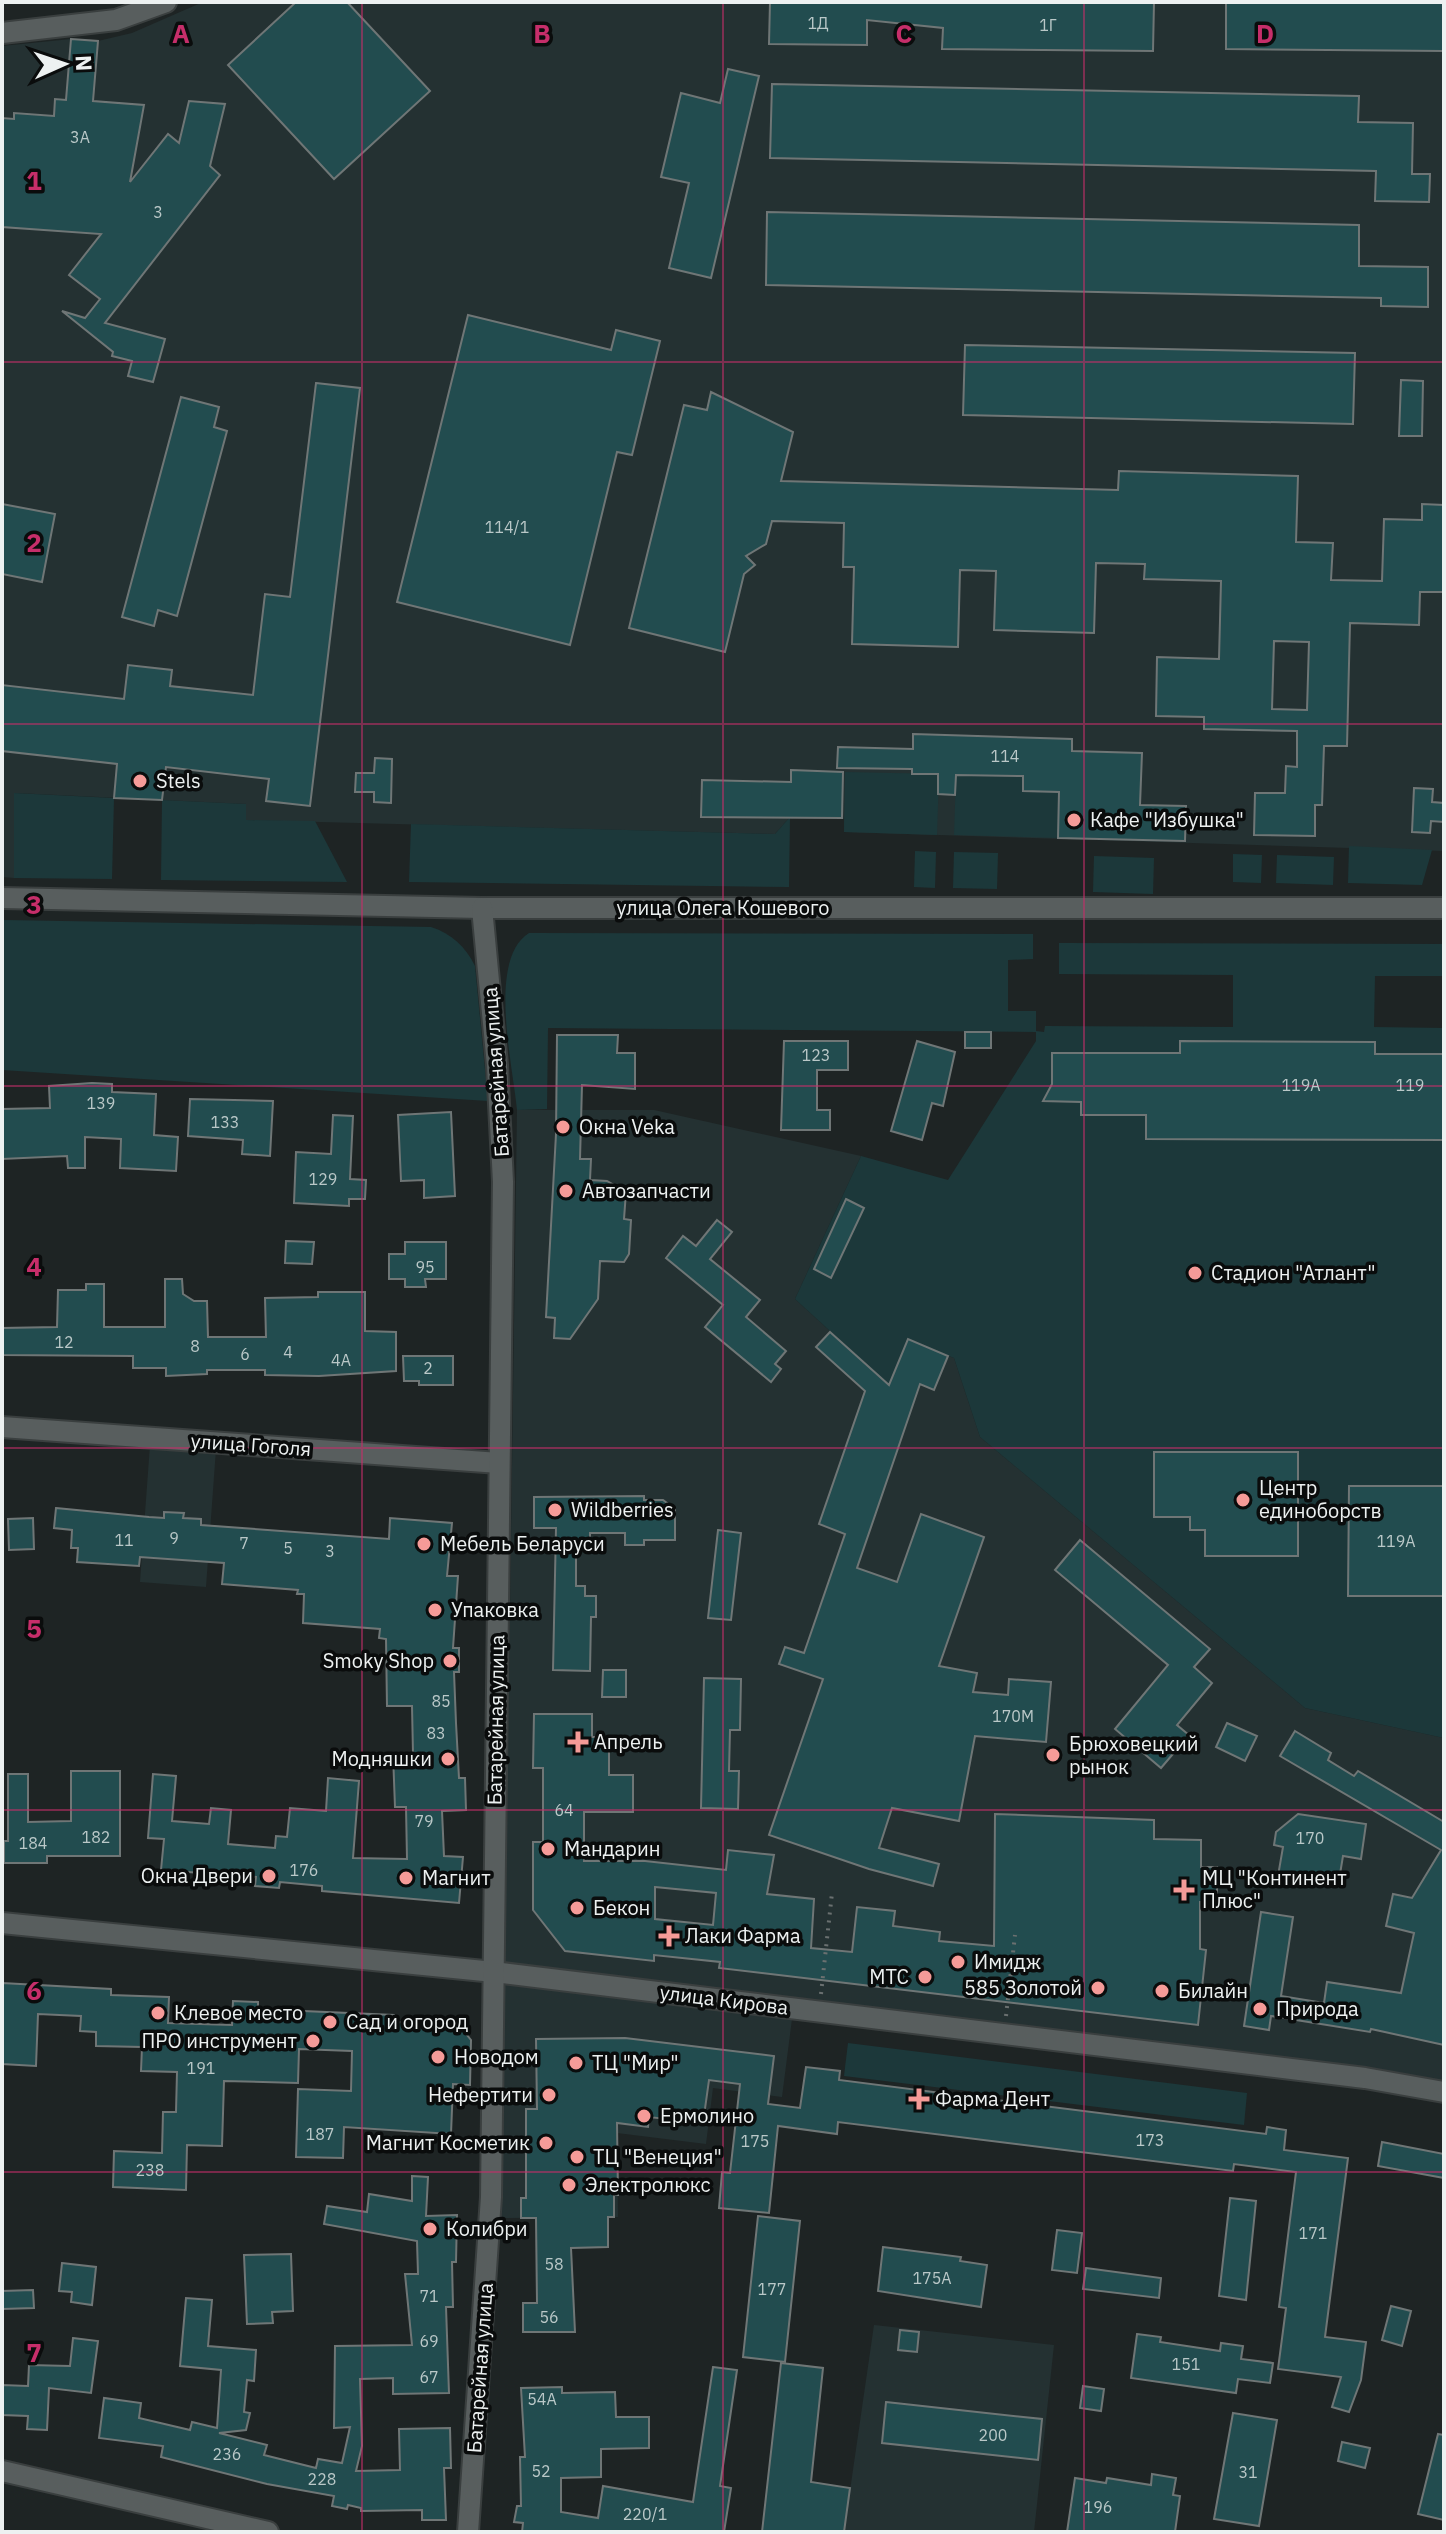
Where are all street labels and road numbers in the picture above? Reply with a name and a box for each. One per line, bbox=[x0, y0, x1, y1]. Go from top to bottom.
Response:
street label: улица Олега Кошевого bbox=[617, 894, 829, 921]
street label: Батарейная улица bbox=[476, 986, 515, 1158]
street label: улица Гоголя bbox=[190, 1427, 312, 1462]
street label: Батарейная улица bbox=[481, 1634, 510, 1805]
street label: улица Кирова bbox=[658, 1978, 790, 2021]
street label: Батарейная улица bbox=[460, 2282, 499, 2454]

